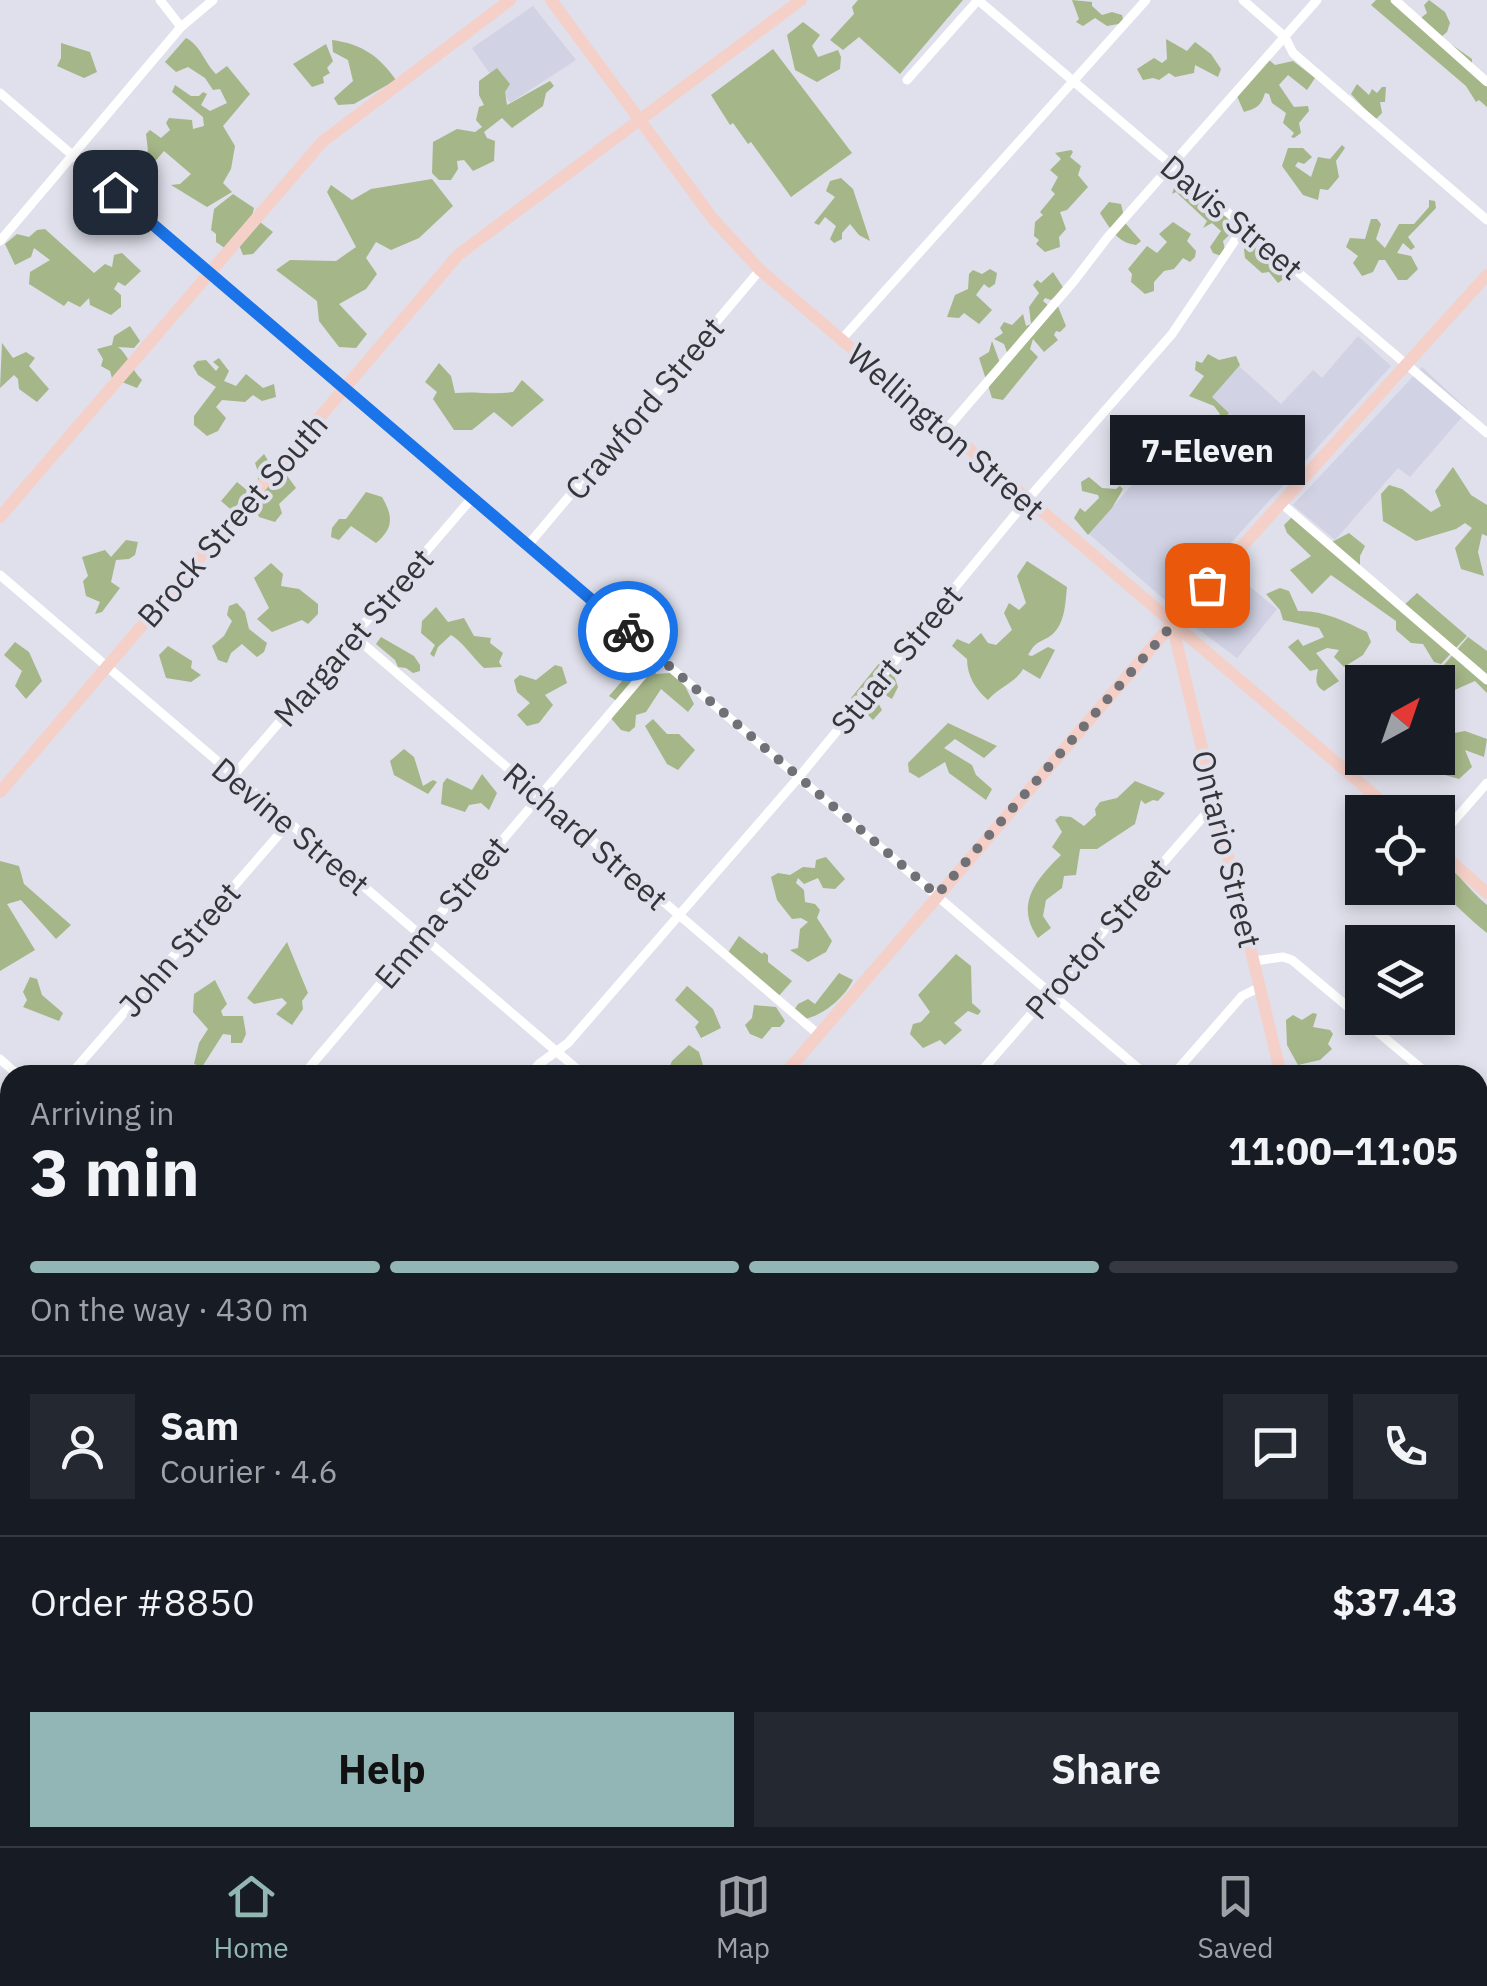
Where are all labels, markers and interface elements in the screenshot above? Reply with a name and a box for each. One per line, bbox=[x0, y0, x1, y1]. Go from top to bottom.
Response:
street label: Davis Street bbox=[1152, 145, 1312, 289]
pin bbox=[73, 150, 158, 235]
icon: home bbox=[88, 165, 143, 220]
street label: Crawford Street bbox=[555, 308, 733, 508]
street label: Wellington Street bbox=[838, 334, 1054, 528]
street label: Brock Street South bbox=[127, 404, 337, 636]
callout: 7-Eleven bbox=[1110, 415, 1304, 485]
text: 7-Eleven bbox=[1141, 429, 1274, 471]
street label: Margaret Street bbox=[264, 539, 442, 735]
pin bbox=[1165, 543, 1250, 628]
icon: bag bbox=[1180, 558, 1235, 613]
street label: Stuart Street bbox=[821, 575, 971, 743]
courier bbox=[578, 581, 678, 681]
icon: bike bbox=[601, 604, 656, 659]
north arrow bbox=[1345, 665, 1455, 775]
map controls bbox=[1345, 665, 1455, 1035]
street label: Ontario Street bbox=[1182, 746, 1272, 952]
street label: Devine Street bbox=[203, 748, 379, 904]
street label: Richard Street bbox=[495, 753, 677, 919]
button: locate bbox=[1345, 795, 1455, 905]
street label: Emma Street bbox=[365, 827, 517, 997]
street label: Proctor Street bbox=[1015, 848, 1179, 1028]
street label: John Street bbox=[109, 873, 249, 1025]
button: layers bbox=[1345, 925, 1455, 1035]
text: Arriving in bbox=[30, 1092, 175, 1134]
text: 11:00–11:05 bbox=[1228, 1126, 1458, 1175]
text: 3 min bbox=[30, 1129, 200, 1214]
text: On the way · 430 m bbox=[30, 1288, 309, 1330]
button: person bbox=[30, 1394, 135, 1499]
button: chat bbox=[1223, 1394, 1328, 1499]
button: phone bbox=[1353, 1394, 1458, 1499]
text: Sam bbox=[160, 1401, 239, 1450]
text: Courier · 4.6 bbox=[160, 1450, 338, 1492]
text: Order #8850 bbox=[30, 1577, 255, 1626]
text: $37.43 bbox=[1332, 1577, 1458, 1626]
button: Help bbox=[30, 1712, 734, 1827]
button: Share bbox=[754, 1712, 1458, 1827]
tab: Home bbox=[213, 1869, 289, 1966]
tab: Map bbox=[716, 1869, 771, 1966]
tab: Saved bbox=[1197, 1869, 1274, 1966]

